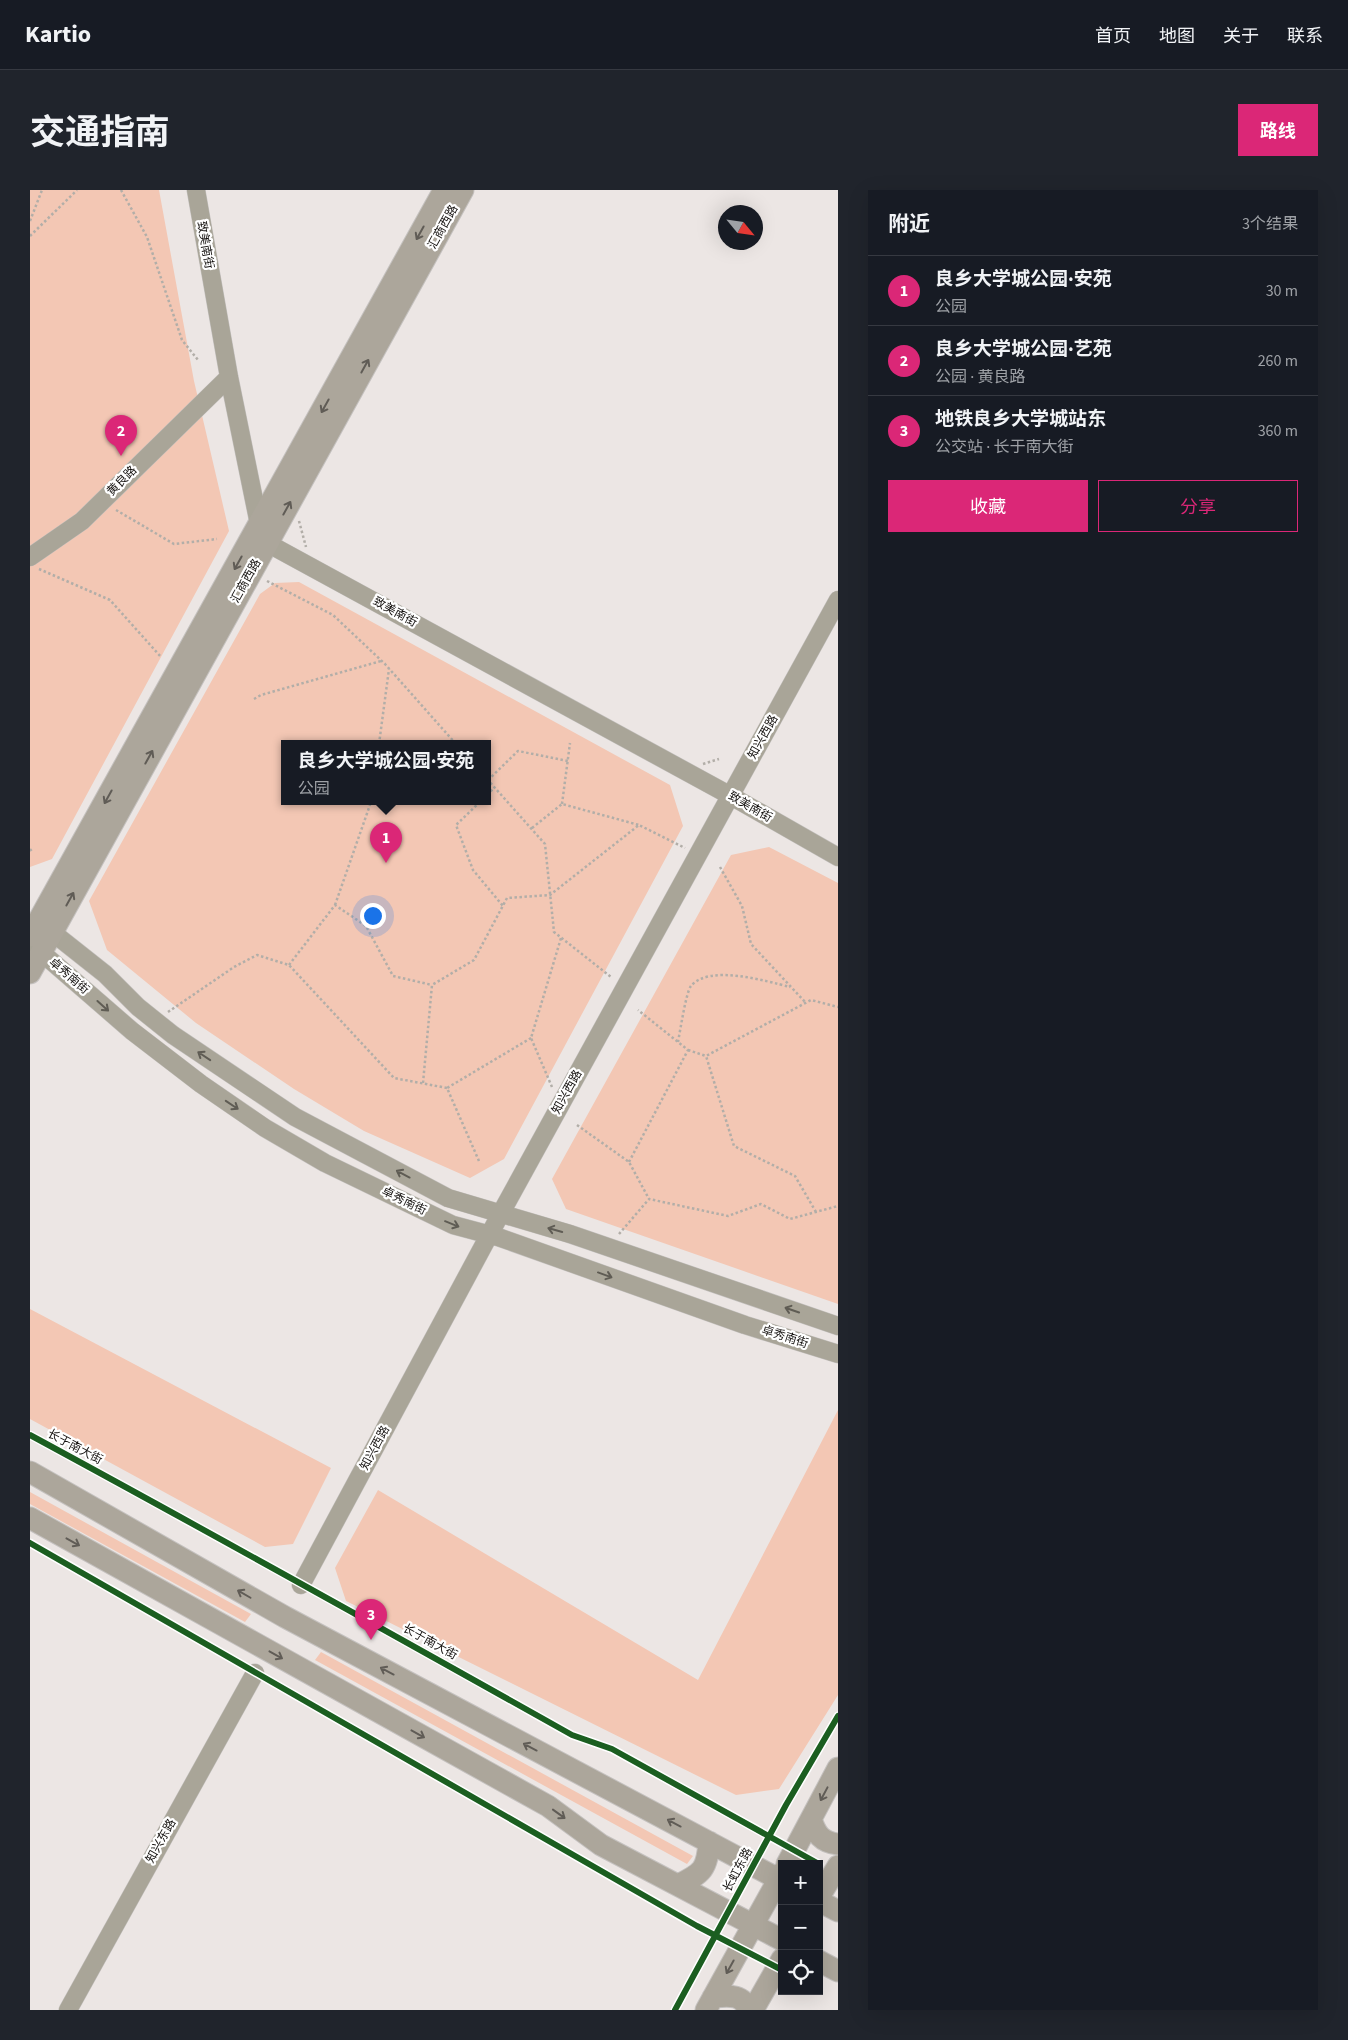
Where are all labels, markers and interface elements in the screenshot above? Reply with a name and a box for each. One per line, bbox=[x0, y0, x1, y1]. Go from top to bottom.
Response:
text: Kartio bbox=[25, 17, 91, 52]
text: 首页 bbox=[1095, 24, 1131, 49]
text: 地图 bbox=[1159, 24, 1195, 49]
text: 关于 bbox=[1223, 24, 1259, 49]
text: 联系 bbox=[1287, 24, 1323, 49]
button: 路线 bbox=[1238, 104, 1318, 156]
text: 交通指南 bbox=[30, 108, 170, 158]
street label: 汇商西路 bbox=[424, 202, 462, 252]
north arrow bbox=[718, 205, 763, 250]
text: 附近 bbox=[888, 209, 930, 239]
text: 3个结果 bbox=[1242, 213, 1298, 235]
street label: 致美南街 bbox=[192, 220, 218, 270]
one-way arrow bbox=[415, 225, 425, 239]
text: 良乡大学城公园·安苑 bbox=[935, 266, 1112, 293]
text: 1 bbox=[900, 280, 908, 302]
text: 30 m bbox=[1266, 280, 1298, 302]
text: 公园 bbox=[935, 296, 967, 318]
text: 良乡大学城公园·艺苑 bbox=[935, 336, 1112, 363]
text: 2 bbox=[900, 350, 908, 372]
text: 260 m bbox=[1258, 350, 1298, 372]
one-way arrow bbox=[361, 359, 371, 373]
text: 公园 · 黄良路 bbox=[935, 366, 1025, 388]
one-way arrow bbox=[320, 398, 330, 413]
text: 地铁良乡大学城站东 bbox=[935, 406, 1106, 433]
pin: 2 bbox=[105, 415, 137, 456]
text: 3 bbox=[900, 420, 908, 442]
text: 360 m bbox=[1258, 420, 1298, 442]
text: 公交站 · 长于南大街 bbox=[935, 436, 1073, 458]
street label: 黄良路 bbox=[103, 462, 141, 500]
button: 收藏 bbox=[888, 480, 1088, 532]
button: 分享 bbox=[1098, 480, 1298, 532]
one-way arrow bbox=[282, 501, 292, 515]
street label: 汇商西路 bbox=[227, 556, 265, 606]
one-way arrow bbox=[233, 556, 243, 571]
street label: 致美南街 bbox=[370, 593, 420, 631]
street label: 知兴西路 bbox=[744, 712, 782, 762]
popup bbox=[281, 740, 491, 805]
text: 良乡大学城公园·安苑 bbox=[298, 748, 474, 775]
one-way arrow bbox=[144, 750, 154, 765]
text: 公园 bbox=[298, 778, 330, 800]
street label: 致美南街 bbox=[725, 788, 775, 826]
one-way arrow bbox=[103, 789, 112, 804]
pin: 1 bbox=[370, 822, 402, 863]
one-way arrow bbox=[65, 892, 75, 907]
your location bbox=[360, 903, 386, 929]
street label: 卓秀南街 bbox=[45, 954, 93, 998]
one-way arrow bbox=[97, 1000, 110, 1012]
one-way arrow bbox=[197, 1050, 211, 1060]
street label: 知兴西路 bbox=[548, 1067, 586, 1117]
one-way arrow bbox=[225, 1100, 239, 1111]
one-way arrow bbox=[396, 1169, 411, 1178]
street label: 卓秀南街 bbox=[379, 1183, 429, 1219]
one-way arrow bbox=[444, 1220, 459, 1229]
one-way arrow bbox=[548, 1224, 564, 1234]
one-way arrow bbox=[597, 1271, 613, 1280]
one-way arrow bbox=[785, 1305, 800, 1314]
street label: 卓秀南街 bbox=[760, 1321, 810, 1353]
street label: 知兴西路 bbox=[356, 1423, 394, 1473]
street label: 长于南大街 bbox=[45, 1425, 105, 1469]
one-way arrow bbox=[65, 1537, 80, 1547]
one-way arrow bbox=[237, 1588, 251, 1598]
pin: 3 bbox=[355, 1599, 387, 1640]
street label: 长于南大街 bbox=[400, 1620, 460, 1664]
one-way arrow bbox=[268, 1650, 282, 1660]
one-way arrow bbox=[379, 1666, 394, 1676]
one-way arrow bbox=[410, 1729, 425, 1739]
one-way arrow bbox=[523, 1742, 538, 1751]
one-way arrow bbox=[819, 1786, 829, 1800]
one-way arrow bbox=[552, 1809, 565, 1820]
street label: 知兴东路 bbox=[142, 1816, 180, 1866]
one-way arrow bbox=[666, 1818, 681, 1828]
street label: 长虹东路 bbox=[719, 1845, 757, 1895]
map controls bbox=[778, 1860, 823, 1995]
button: + bbox=[778, 1860, 823, 1905]
button: − bbox=[778, 1905, 823, 1950]
button: locate bbox=[778, 1950, 823, 1995]
one-way arrow bbox=[725, 1960, 735, 1975]

